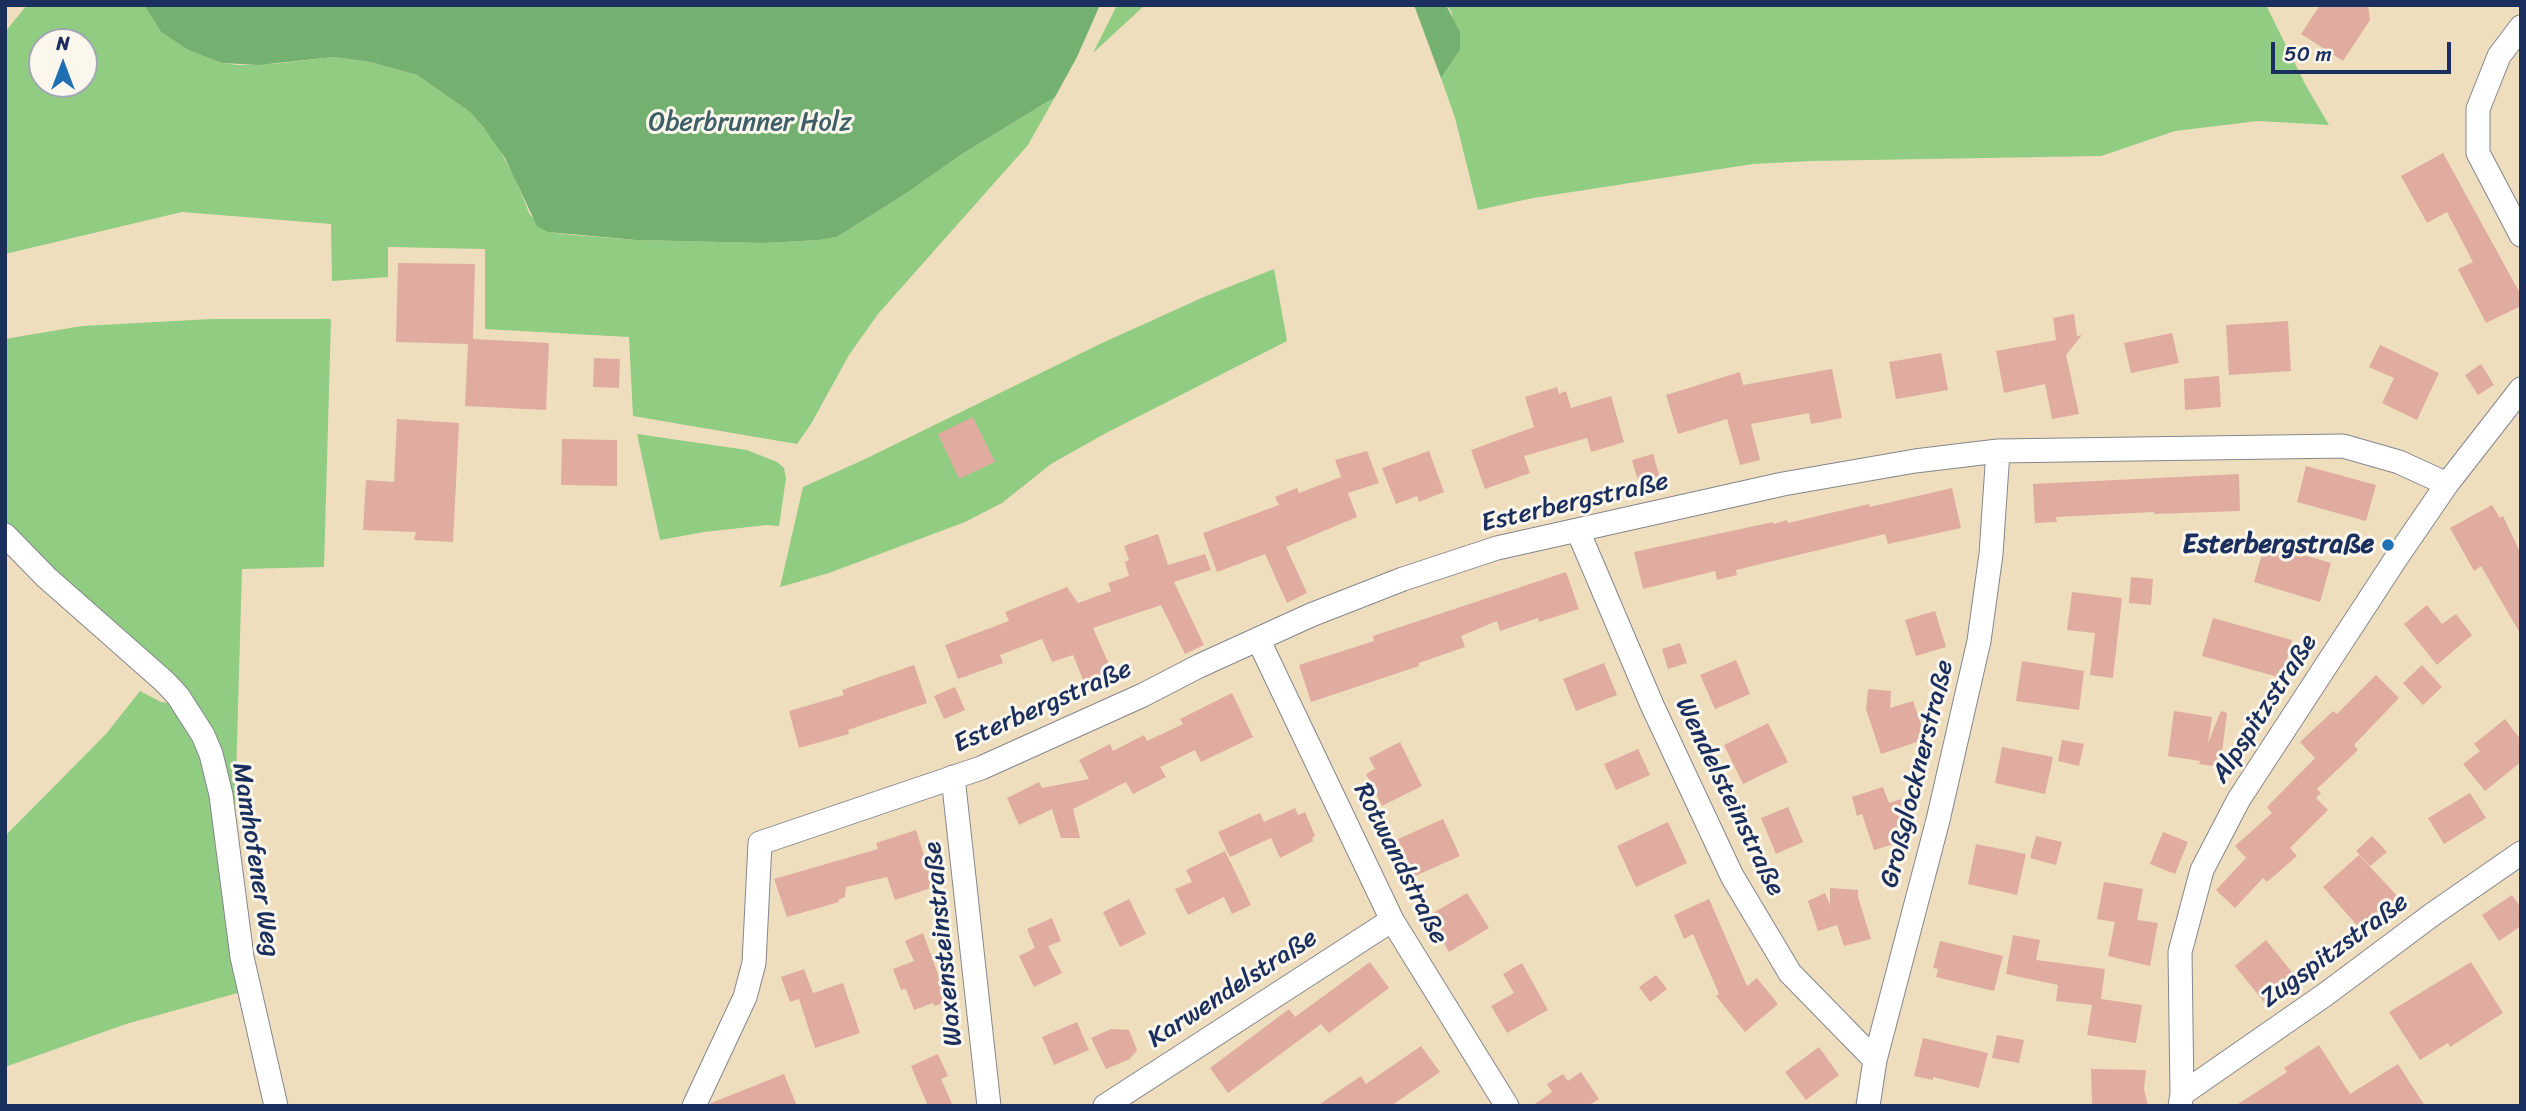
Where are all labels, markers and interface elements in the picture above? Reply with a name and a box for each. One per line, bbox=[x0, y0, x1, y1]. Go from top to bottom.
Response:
text: N bbox=[56, 27, 70, 60]
north arrow bbox=[28, 28, 98, 98]
scale bar bbox=[2274, 28, 2454, 72]
text: 50 m bbox=[2284, 35, 2332, 73]
park label: Oberbrunner Holz bbox=[648, 107, 852, 139]
street label: Esterbergstraße bbox=[1478, 466, 1672, 540]
place label: Esterbergstraße bbox=[2182, 529, 2374, 561]
marker: Esterbergstraße bbox=[2380, 537, 2396, 553]
street label: Alpspitzstraße bbox=[2205, 629, 2325, 789]
street label: Esterbergstraße bbox=[949, 654, 1137, 760]
street label: Großglocknerstraße bbox=[1875, 657, 1961, 891]
street label: Wendelsteinstraße bbox=[1668, 693, 1790, 901]
street label: Mamhofener Weg bbox=[224, 761, 286, 959]
street label: Rotwandstraße bbox=[1346, 778, 1454, 950]
street label: Waxensteinstraße bbox=[918, 840, 970, 1048]
street label: Zugspitzstraße bbox=[2255, 887, 2415, 1015]
street label: Karwendelstraße bbox=[1142, 923, 1324, 1055]

